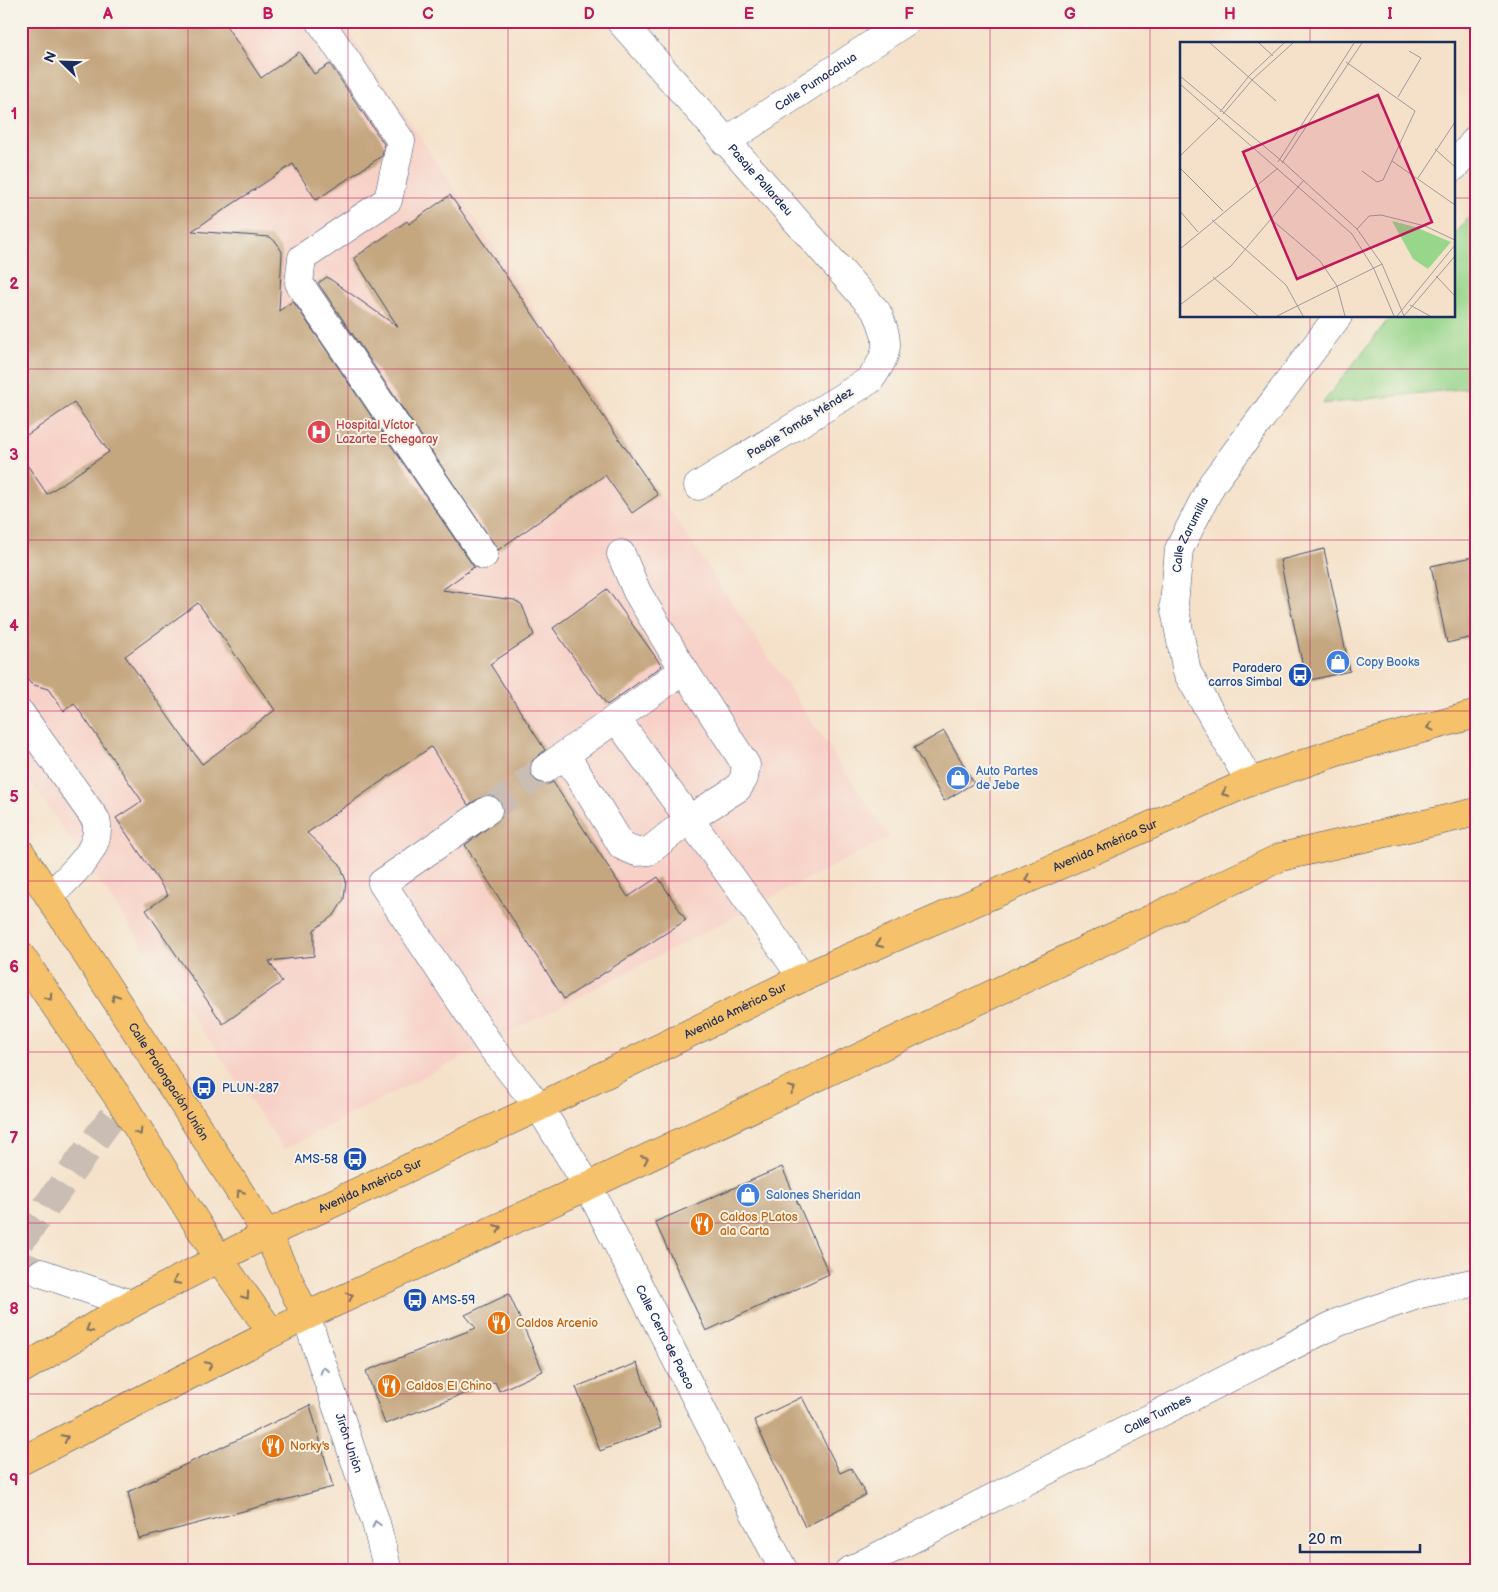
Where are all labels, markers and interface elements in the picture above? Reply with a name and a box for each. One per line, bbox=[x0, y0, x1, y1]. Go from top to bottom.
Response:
text: A bbox=[102, 5, 113, 24]
text: B bbox=[262, 5, 274, 24]
text: C bbox=[422, 5, 434, 24]
text: D bbox=[583, 5, 595, 24]
text: E bbox=[744, 5, 754, 24]
text: F bbox=[904, 5, 914, 24]
text: G bbox=[1064, 5, 1076, 24]
text: H bbox=[1224, 5, 1236, 24]
text: I bbox=[1387, 5, 1393, 24]
north arrow bbox=[38, 38, 88, 88]
inset map bbox=[1180, 42, 1456, 318]
text: N bbox=[41, 49, 60, 65]
street label: Calle Pumacahua bbox=[772, 49, 860, 115]
text: 1 bbox=[11, 105, 17, 124]
street label: Pasaje Pallardeu bbox=[724, 141, 796, 219]
text: 2 bbox=[9, 275, 19, 294]
street label: Pasaje Tomás Méndez bbox=[744, 385, 856, 462]
place label: Hospital Víctor Lazarte Echegaray bbox=[336, 418, 439, 447]
hospital icon: Hospital Víctor Lazarte Echegaray bbox=[306, 419, 332, 445]
text: 3 bbox=[9, 446, 19, 465]
street label: Calle Zarumilla bbox=[1170, 495, 1212, 573]
text: 4 bbox=[9, 617, 19, 636]
shop icon: Copy Books bbox=[1325, 649, 1351, 675]
place label: Copy Books bbox=[1356, 655, 1420, 670]
place label: Paradero carros Simbal bbox=[1208, 661, 1282, 690]
bus stop icon: Paradero carros Simbal bbox=[1287, 662, 1313, 688]
one-way arrow bbox=[1426, 721, 1434, 731]
place label: Auto Partes de Jebe bbox=[976, 764, 1038, 793]
shop icon: Auto Partes de Jebe bbox=[945, 765, 971, 791]
one-way arrow bbox=[1221, 786, 1230, 797]
text: 5 bbox=[9, 788, 19, 807]
street label: Avenida América Sur bbox=[1051, 816, 1160, 875]
one-way arrow bbox=[1024, 872, 1033, 883]
one-way arrow bbox=[875, 937, 884, 948]
text: 6 bbox=[9, 958, 19, 977]
street label: Avenida América Sur bbox=[682, 979, 790, 1043]
one-way arrow bbox=[43, 991, 52, 1000]
one-way arrow bbox=[112, 994, 121, 1003]
street label: Calle Prolongación Unión bbox=[125, 1020, 212, 1144]
bus stop icon: PLUN-287 bbox=[191, 1075, 217, 1101]
place label: PLUN-287 bbox=[222, 1081, 279, 1096]
one-way arrow bbox=[787, 1085, 796, 1096]
one-way arrow bbox=[133, 1126, 143, 1135]
text: 7 bbox=[10, 1129, 19, 1148]
bus stop icon: AMS-58 bbox=[342, 1146, 368, 1172]
place label: AMS-58 bbox=[295, 1152, 338, 1167]
street label: Avenida América Sur bbox=[316, 1155, 425, 1217]
one-way arrow bbox=[640, 1155, 649, 1165]
shop icon: Salones Sheridan bbox=[735, 1182, 761, 1208]
place label: Salones Sheridan bbox=[766, 1188, 861, 1203]
one-way arrow bbox=[237, 1189, 247, 1198]
place label: Caldos PLatos ala Carta bbox=[720, 1210, 798, 1239]
restaurant icon: Caldos PLatos ala Carta bbox=[689, 1211, 715, 1237]
one-way arrow bbox=[493, 1224, 502, 1234]
one-way arrow bbox=[172, 1275, 181, 1285]
street label: Calle Cerro de Pasco bbox=[632, 1282, 697, 1392]
bus stop icon: AMS-59 bbox=[402, 1287, 428, 1313]
one-way arrow bbox=[240, 1290, 248, 1299]
one-way arrow bbox=[345, 1292, 354, 1302]
place label: AMS-59 bbox=[432, 1293, 475, 1308]
text: 8 bbox=[9, 1300, 19, 1319]
restaurant icon: Caldos Arcenio bbox=[486, 1310, 512, 1336]
place label: Caldos Arcenio bbox=[516, 1316, 598, 1331]
one-way arrow bbox=[86, 1322, 95, 1332]
one-way arrow bbox=[204, 1361, 213, 1371]
one-way arrow bbox=[320, 1366, 330, 1374]
restaurant icon: Caldos El Chino bbox=[376, 1373, 402, 1399]
place label: Caldos El Chino bbox=[406, 1379, 492, 1394]
street label: Calle Tumbes bbox=[1122, 1391, 1194, 1438]
street label: Jirón Unión bbox=[331, 1411, 366, 1475]
restaurant icon: Norky's bbox=[260, 1433, 286, 1459]
one-way arrow bbox=[59, 1434, 68, 1444]
place label: Norky's bbox=[290, 1439, 330, 1454]
text: 9 bbox=[9, 1471, 19, 1490]
one-way arrow bbox=[371, 1520, 381, 1528]
scale bar bbox=[1300, 1522, 1420, 1554]
text: 20 m bbox=[1308, 1530, 1342, 1549]

